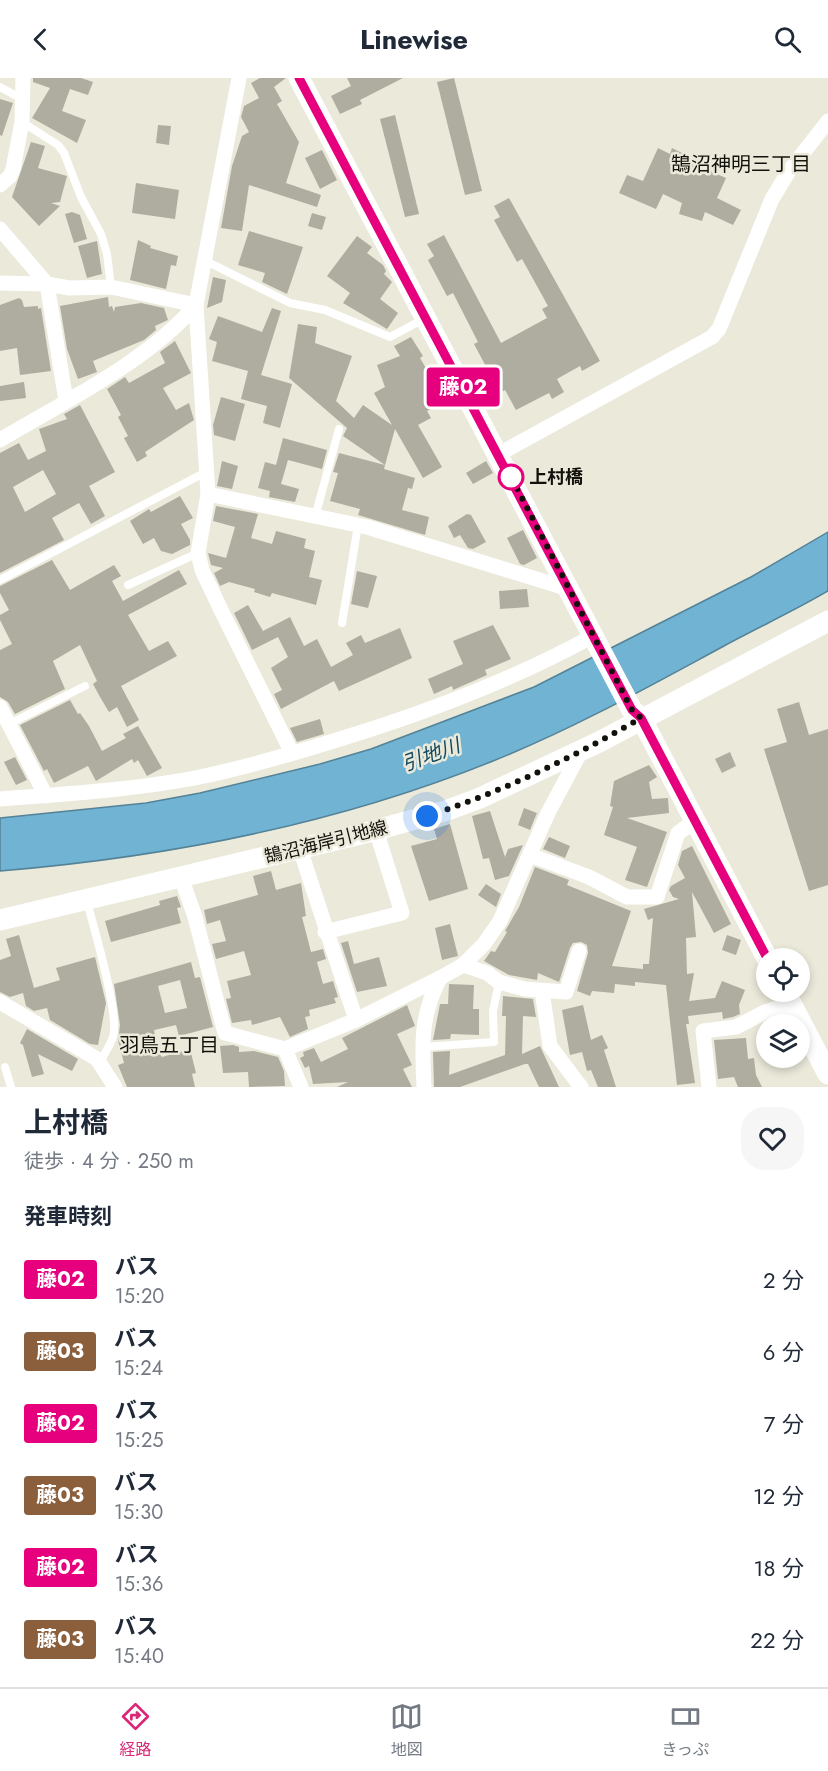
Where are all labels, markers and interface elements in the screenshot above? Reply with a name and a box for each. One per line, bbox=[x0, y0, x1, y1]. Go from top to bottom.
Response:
text: Linewise bbox=[360, 20, 468, 59]
icon: back bbox=[24, 23, 57, 56]
icon: search bbox=[771, 23, 804, 56]
district label: 鵠沼神明三丁目 bbox=[671, 150, 811, 179]
line badge: 藤02 bbox=[428, 368, 498, 406]
text: 藤02 bbox=[439, 372, 487, 402]
marker: 上村橋 bbox=[498, 464, 524, 490]
place label: 上村橋 bbox=[529, 464, 583, 490]
water label: 引地川 bbox=[398, 730, 466, 779]
your location bbox=[412, 801, 442, 831]
street label: 鵠沼海岸引地線 bbox=[262, 814, 390, 870]
map controls bbox=[756, 948, 810, 1068]
button: locate bbox=[756, 948, 810, 1002]
button: layers bbox=[756, 1014, 810, 1068]
district label: 羽鳥五丁目 bbox=[119, 1031, 219, 1060]
text: 上村橋 bbox=[24, 1102, 108, 1143]
button: heart bbox=[741, 1107, 804, 1170]
text: 徒歩 · 4 分 · 250 m bbox=[24, 1147, 194, 1176]
text: 発車時刻 bbox=[24, 1200, 112, 1232]
text: バス bbox=[115, 1250, 159, 1282]
text: 藤02 bbox=[36, 1264, 85, 1294]
text: 2 分 bbox=[763, 1264, 804, 1296]
text: 15:20 bbox=[115, 1282, 164, 1311]
text: バス bbox=[114, 1322, 158, 1354]
text: 藤03 bbox=[36, 1336, 84, 1366]
text: 6 分 bbox=[763, 1336, 804, 1368]
text: 15:24 bbox=[114, 1354, 163, 1383]
text: バス bbox=[115, 1394, 159, 1426]
text: 藤02 bbox=[36, 1408, 85, 1438]
text: 7 分 bbox=[764, 1408, 804, 1440]
text: 15:25 bbox=[115, 1426, 164, 1455]
text: バス bbox=[114, 1466, 158, 1498]
text: 藤03 bbox=[36, 1480, 84, 1510]
text: 12 分 bbox=[753, 1480, 804, 1512]
text: 15:30 bbox=[114, 1498, 163, 1527]
text: バス bbox=[115, 1538, 159, 1570]
text: 藤02 bbox=[36, 1552, 85, 1582]
text: 18 分 bbox=[753, 1552, 804, 1584]
text: 15:36 bbox=[115, 1570, 163, 1599]
text: バス bbox=[114, 1610, 158, 1642]
text: 藤03 bbox=[36, 1624, 84, 1654]
text: 22 分 bbox=[750, 1624, 804, 1656]
text: 15:40 bbox=[114, 1642, 164, 1671]
tab: 経路 bbox=[119, 1700, 152, 1761]
tab: 地図 bbox=[390, 1700, 423, 1761]
tab: きっぷ bbox=[662, 1700, 709, 1761]

